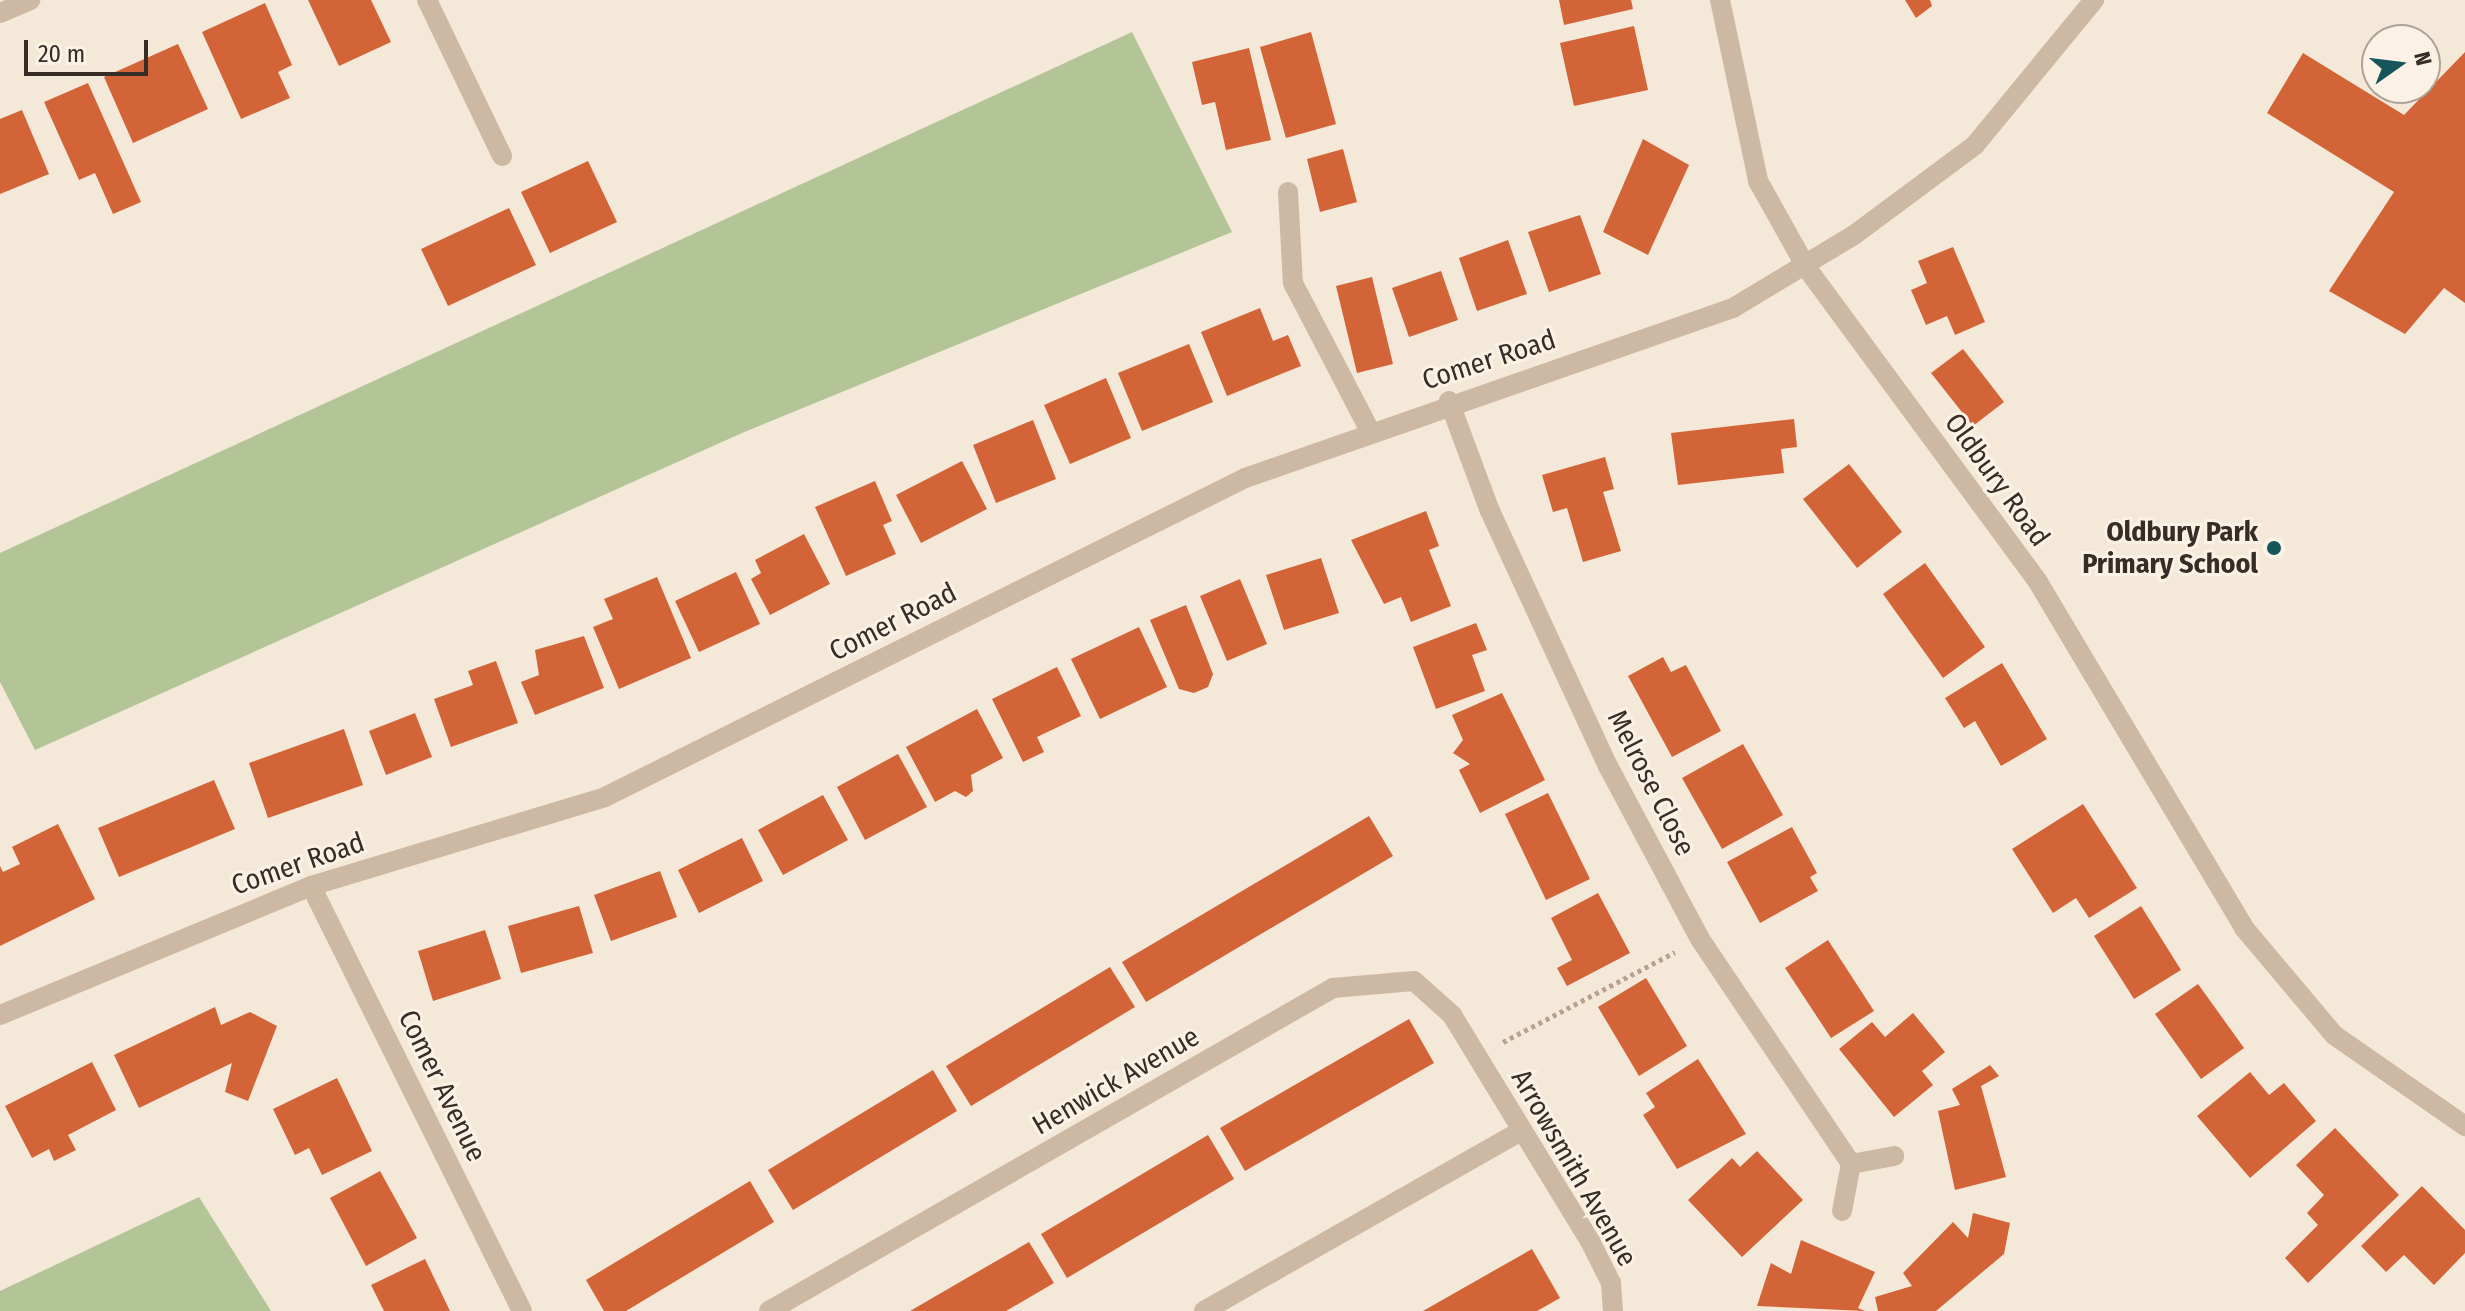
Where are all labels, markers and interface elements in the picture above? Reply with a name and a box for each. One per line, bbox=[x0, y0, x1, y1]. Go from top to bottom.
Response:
scale bar bbox=[28, 24, 152, 74]
north arrow bbox=[2361, 24, 2441, 104]
text: 20 m bbox=[38, 40, 85, 68]
text: N bbox=[2408, 49, 2438, 68]
street label: Comer Road bbox=[1418, 323, 1560, 397]
street label: Oldbury Road bbox=[1937, 407, 2057, 553]
place label: Oldbury Park Primary School bbox=[2082, 515, 2258, 581]
marker: Oldbury Park Primary School bbox=[2265, 539, 2283, 557]
street label: Comer Road bbox=[824, 576, 962, 668]
street label: Melrose Close bbox=[1600, 705, 1702, 861]
street label: Comer Road bbox=[227, 826, 369, 902]
street label: Comer Avenue bbox=[391, 1005, 493, 1167]
street label: Henwick Avenue bbox=[1027, 1020, 1205, 1142]
street label: Arrowsmith Avenue bbox=[1504, 1064, 1644, 1272]

